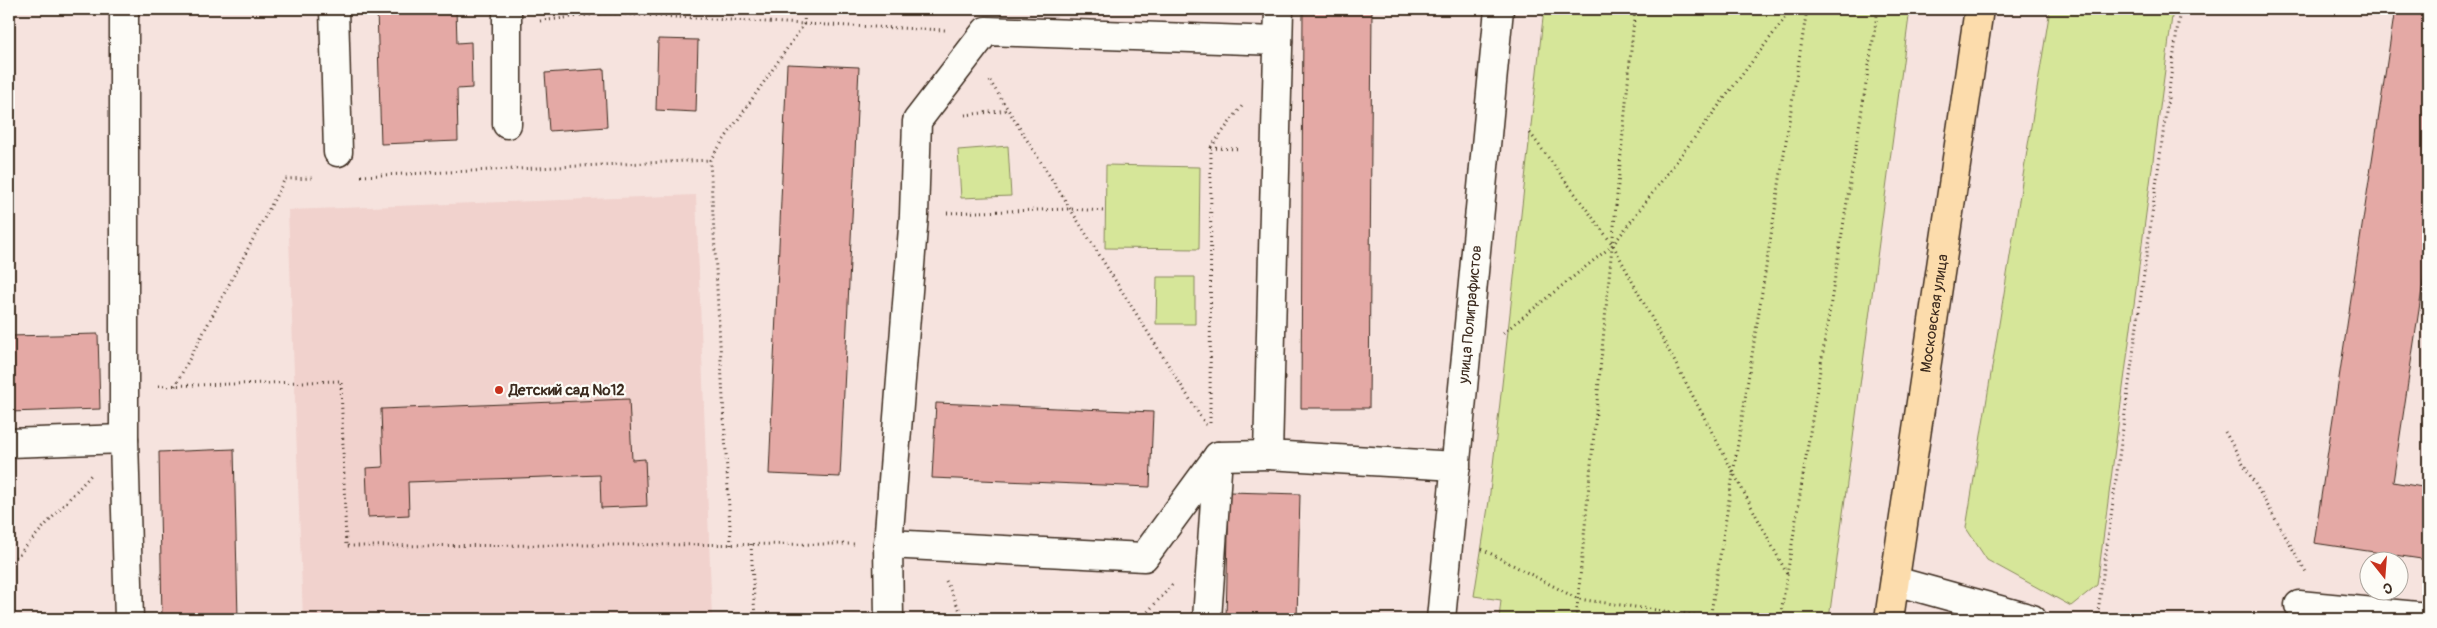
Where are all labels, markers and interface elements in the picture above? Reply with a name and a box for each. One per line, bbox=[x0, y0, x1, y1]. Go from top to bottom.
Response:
street label: улица Полиграфистов bbox=[1454, 244, 1487, 386]
street label: Московская улица bbox=[1916, 253, 1953, 374]
place label: Детский сад №12 bbox=[508, 381, 625, 400]
marker: Детский сад №12 bbox=[493, 384, 505, 396]
north arrow bbox=[2360, 550, 2410, 600]
text: С bbox=[2381, 579, 2394, 597]

